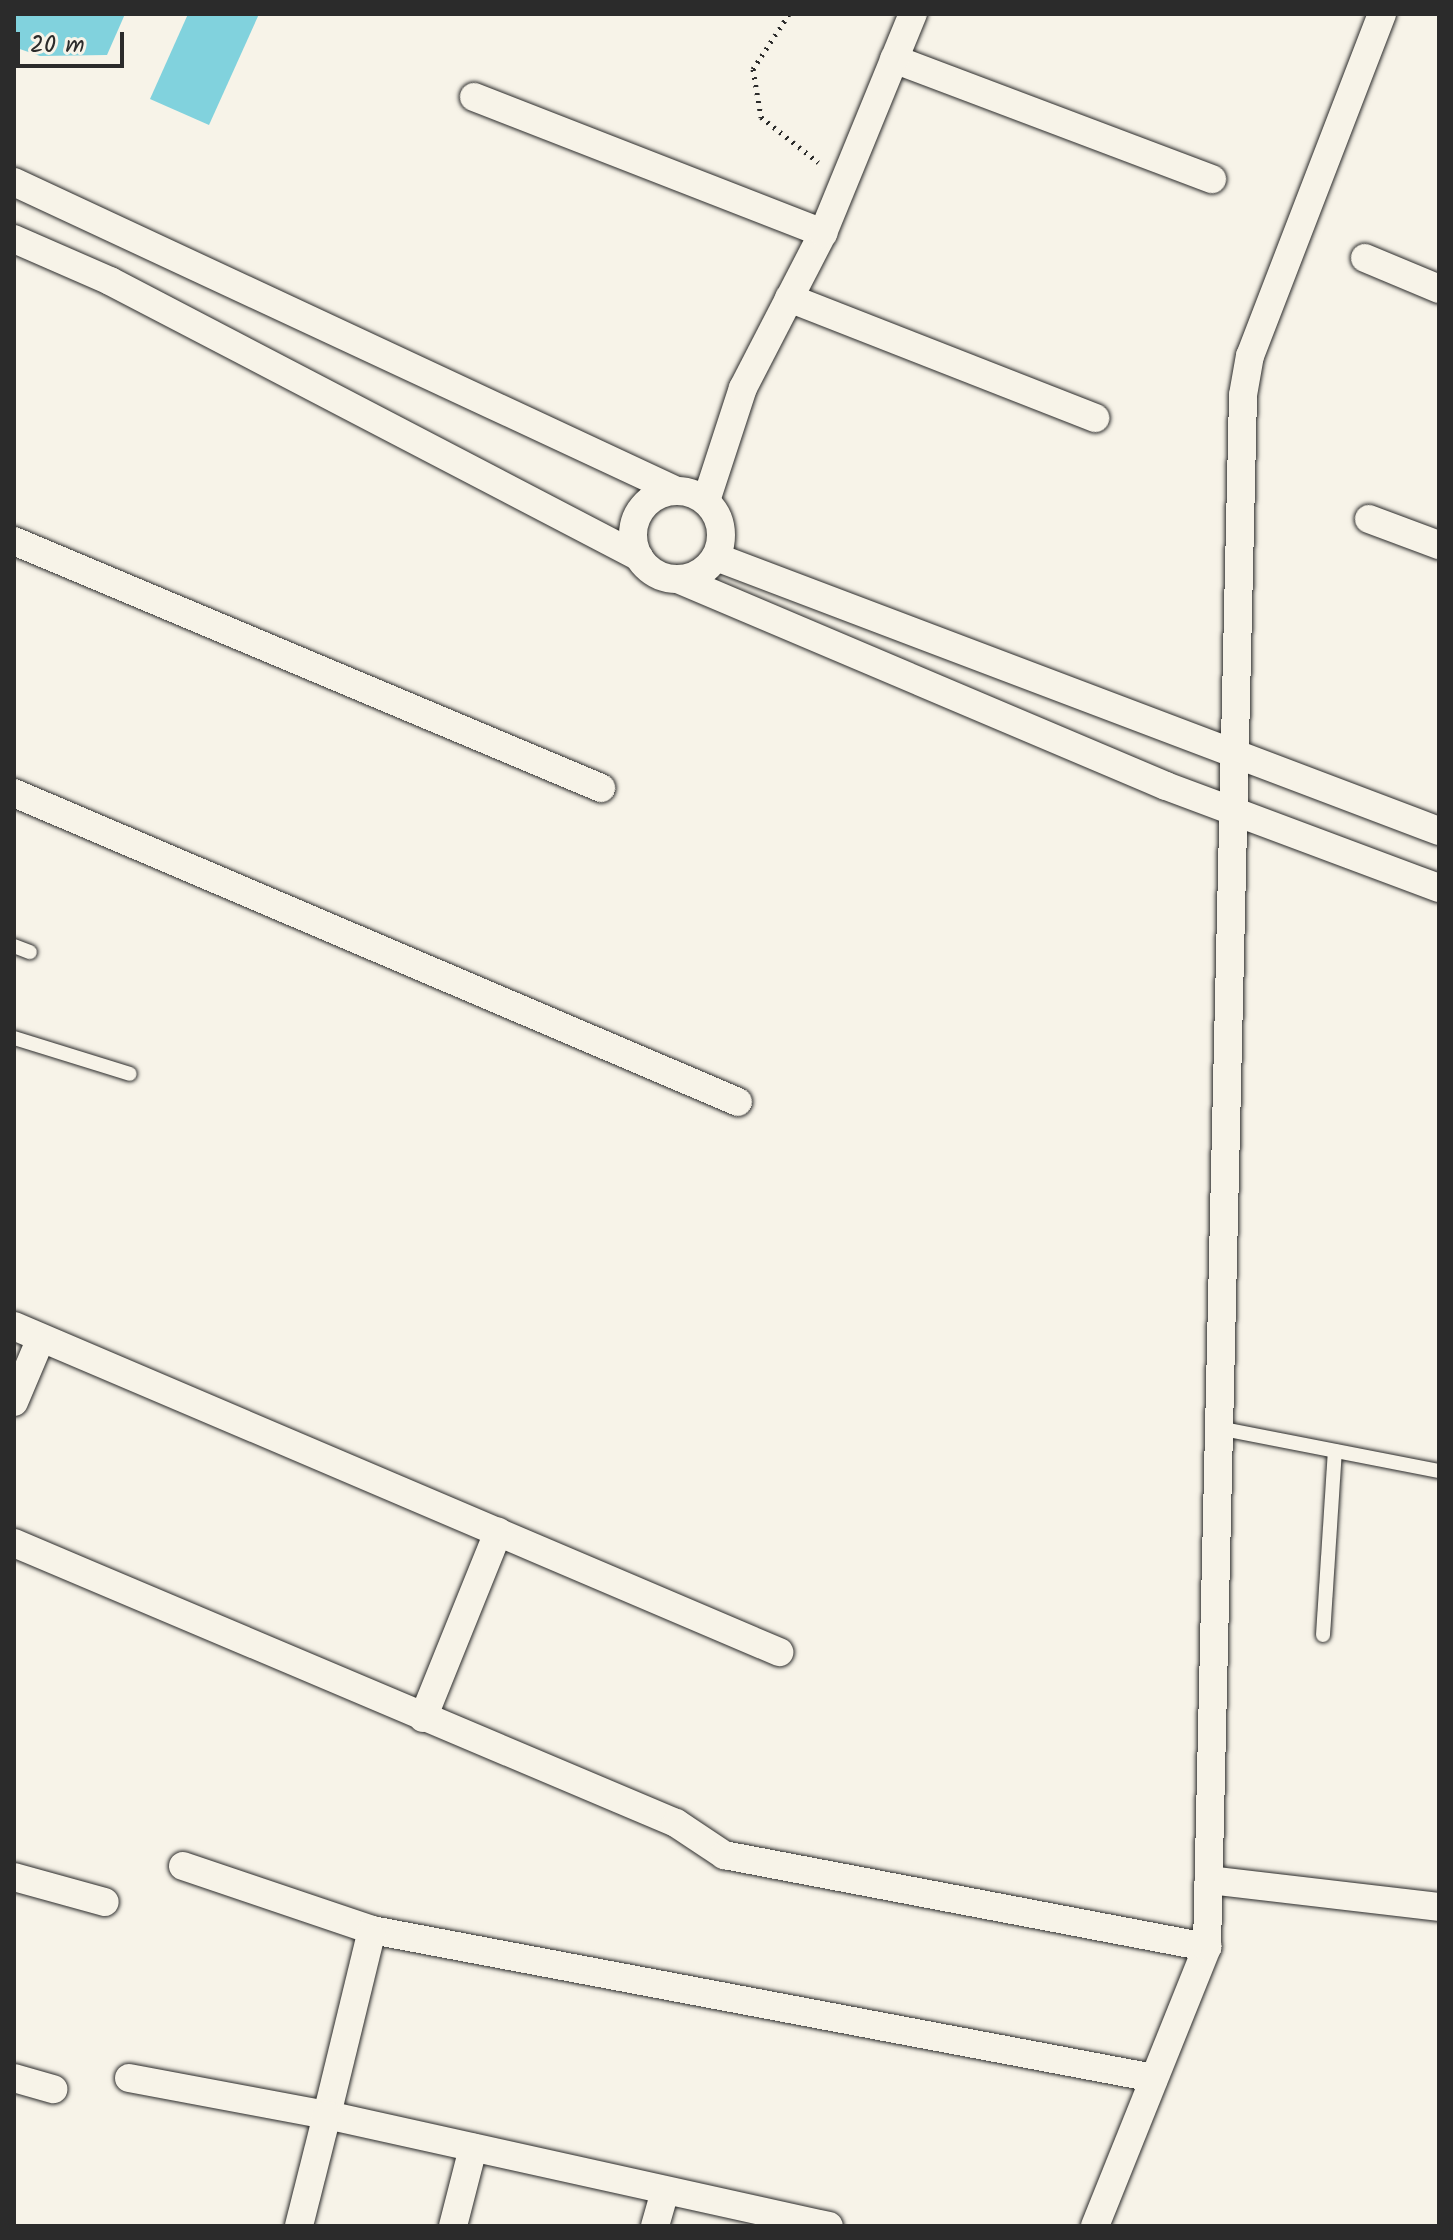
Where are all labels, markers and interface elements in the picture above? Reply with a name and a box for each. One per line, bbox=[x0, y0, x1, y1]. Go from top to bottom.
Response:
scale bar bbox=[20, 16, 128, 66]
text: 20 m bbox=[30, 26, 85, 65]

